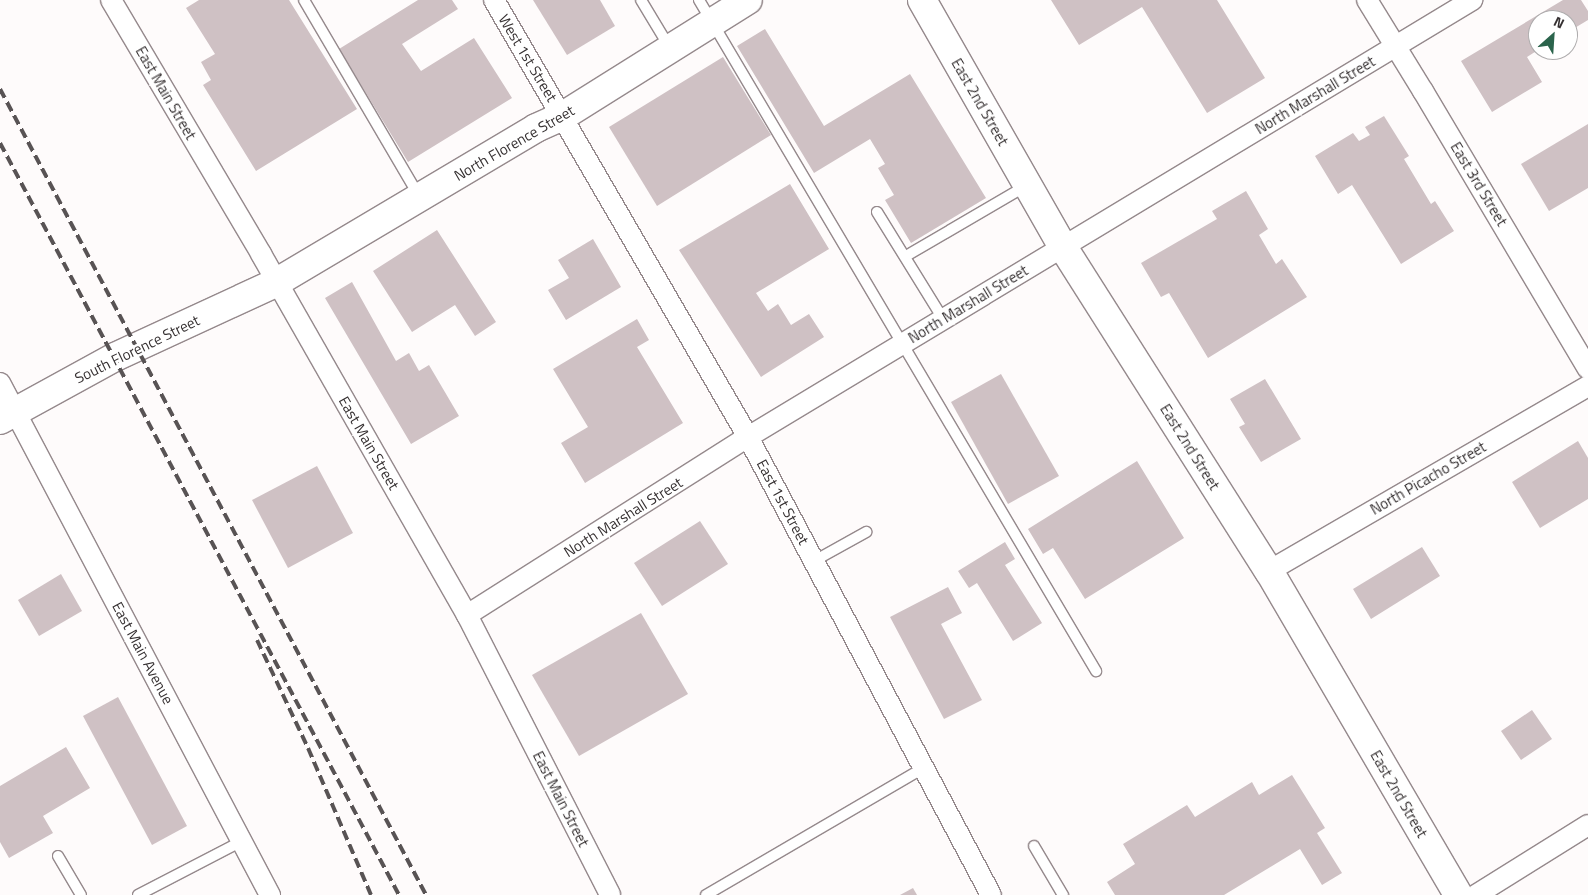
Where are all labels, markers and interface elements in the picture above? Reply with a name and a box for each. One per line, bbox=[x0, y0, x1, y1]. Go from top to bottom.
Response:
north arrow bbox=[1528, 10, 1578, 60]
text: N bbox=[1550, 10, 1568, 34]
street label: West 1st Street bbox=[495, 11, 561, 105]
street label: East Main Street bbox=[132, 43, 200, 143]
street label: North Marshall Street bbox=[1252, 52, 1378, 138]
street label: East 2nd Street bbox=[948, 55, 1012, 149]
street label: North Florence Street bbox=[451, 101, 577, 185]
street label: East 3rd Street bbox=[1447, 139, 1511, 229]
street label: North Marshall Street bbox=[905, 261, 1031, 347]
street label: South Florence Street bbox=[72, 311, 202, 387]
street label: East Main Street bbox=[335, 393, 403, 493]
street label: East 2nd Street bbox=[1156, 401, 1224, 493]
street label: North Picacho Street bbox=[1367, 438, 1489, 518]
street label: East 1st Street bbox=[753, 456, 813, 548]
street label: North Marshall Street bbox=[560, 473, 686, 561]
street label: East Main Avenue bbox=[109, 599, 177, 707]
street label: East 2nd Street bbox=[1367, 747, 1431, 841]
street label: East Main Street bbox=[529, 748, 593, 850]

